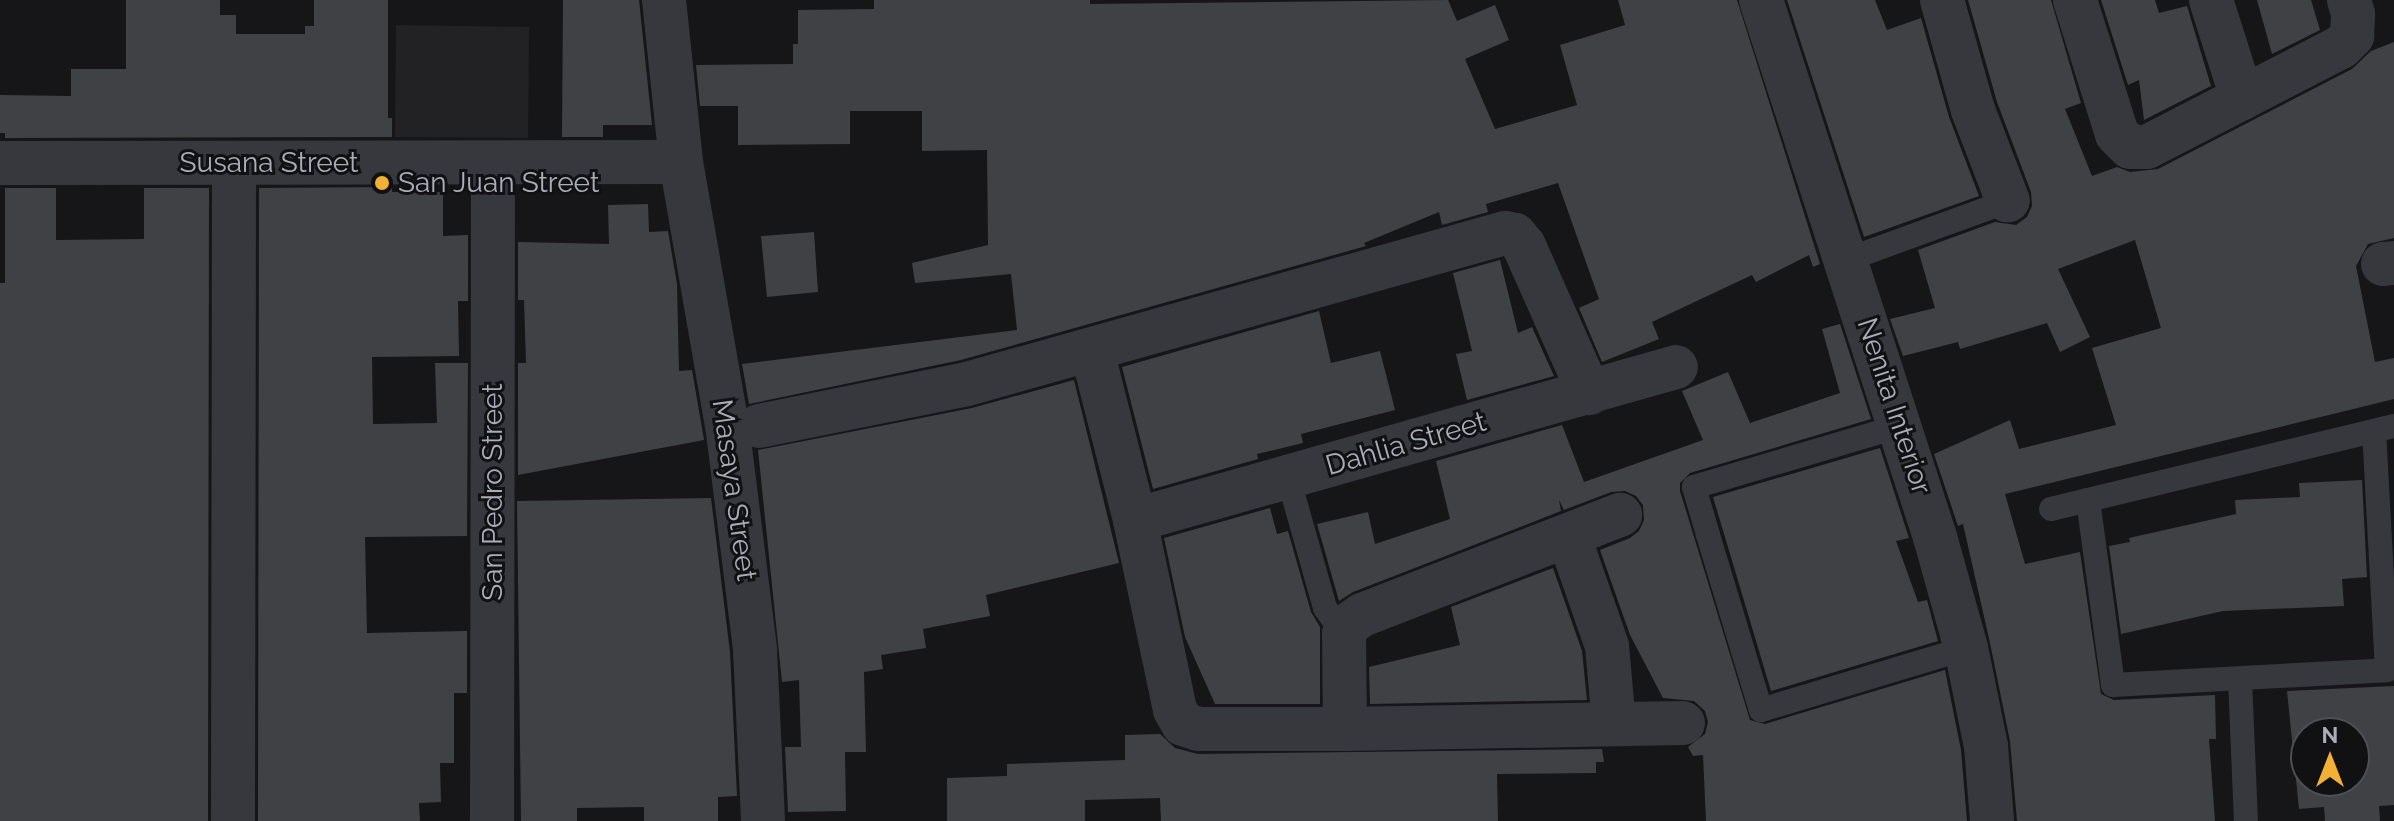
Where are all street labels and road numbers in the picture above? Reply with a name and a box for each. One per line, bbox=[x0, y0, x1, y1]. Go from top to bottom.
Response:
street label: Susana Street bbox=[180, 146, 358, 180]
street label: Nenita Interior bbox=[1850, 314, 1938, 498]
street label: San Pedro Street bbox=[476, 383, 510, 601]
street label: Masaya Street bbox=[705, 397, 763, 583]
street label: Dahlia Street bbox=[1322, 405, 1490, 483]

